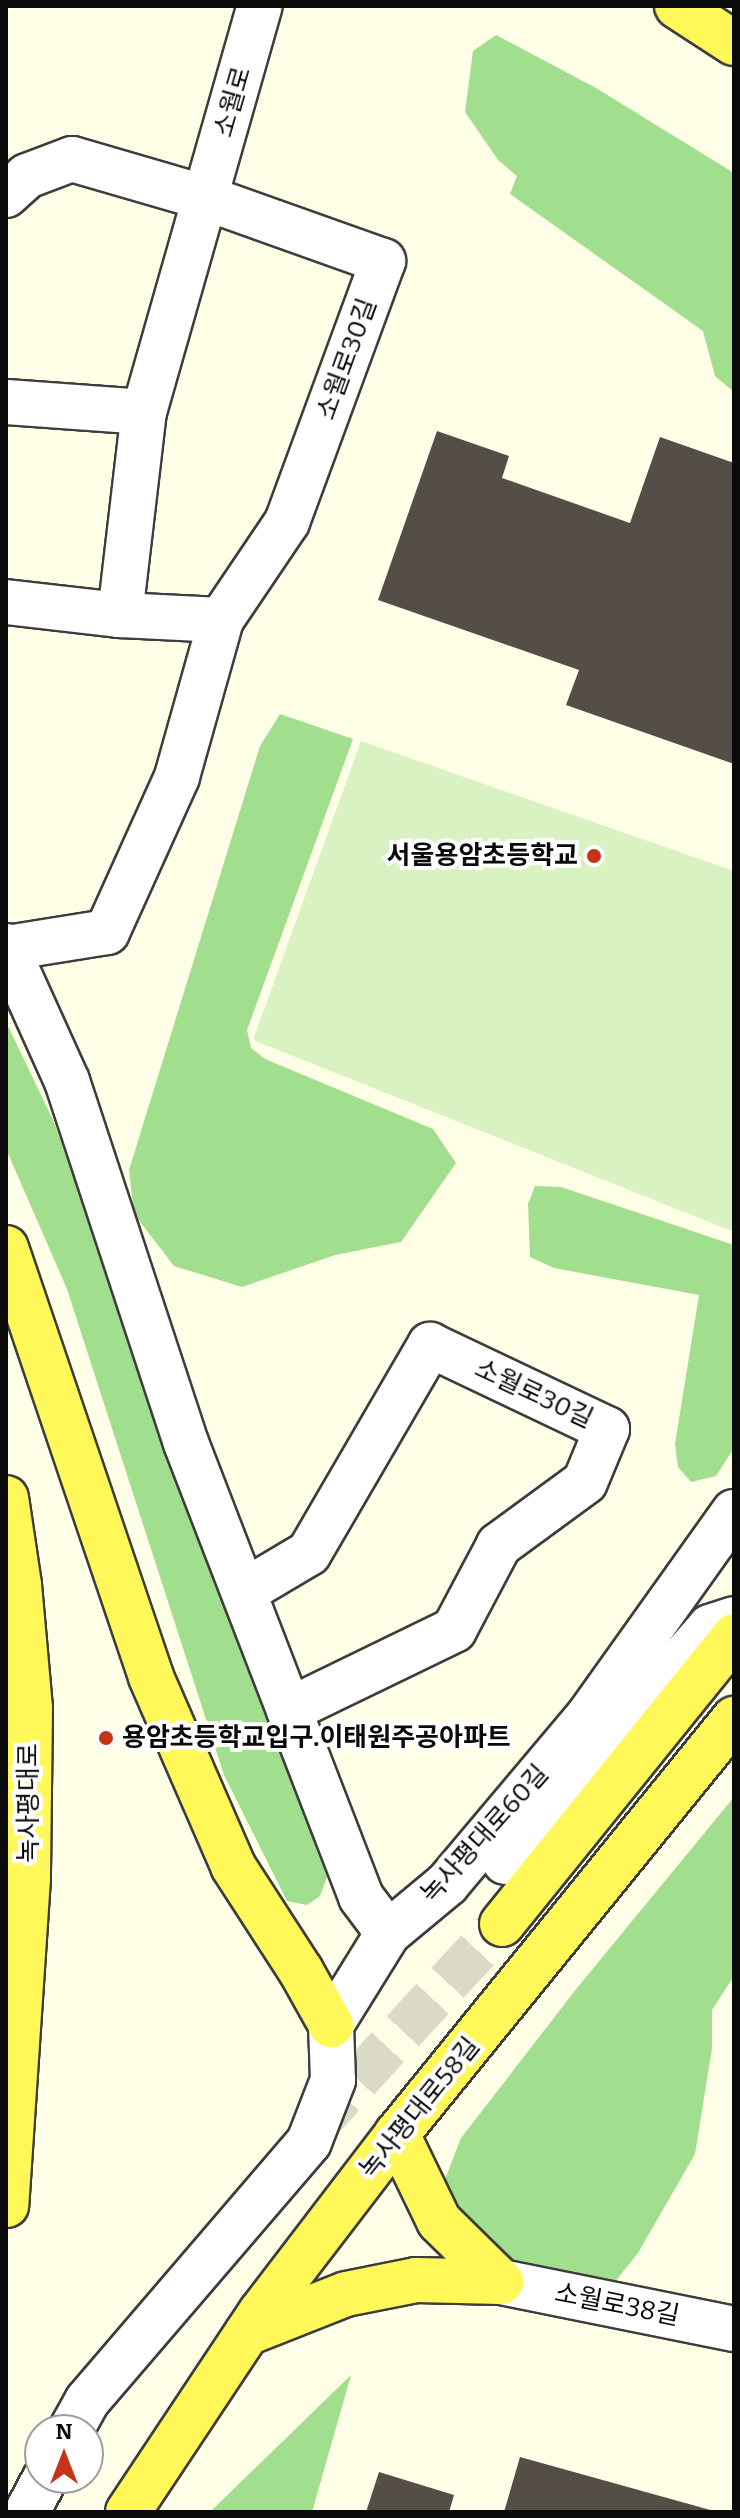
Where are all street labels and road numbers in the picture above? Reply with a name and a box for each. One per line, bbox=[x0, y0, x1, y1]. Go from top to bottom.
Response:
street label: 소월로 bbox=[208, 63, 258, 141]
street label: 소월로30길 bbox=[311, 294, 383, 424]
street label: 소월로30길 bbox=[470, 1353, 598, 1435]
street label: 녹사평대로 bbox=[13, 1743, 45, 1863]
street label: 녹사평대로60길 bbox=[415, 1758, 555, 1910]
street label: 녹사평대로58길 bbox=[353, 2031, 487, 2185]
street label: 소월로38길 bbox=[552, 2278, 682, 2332]

